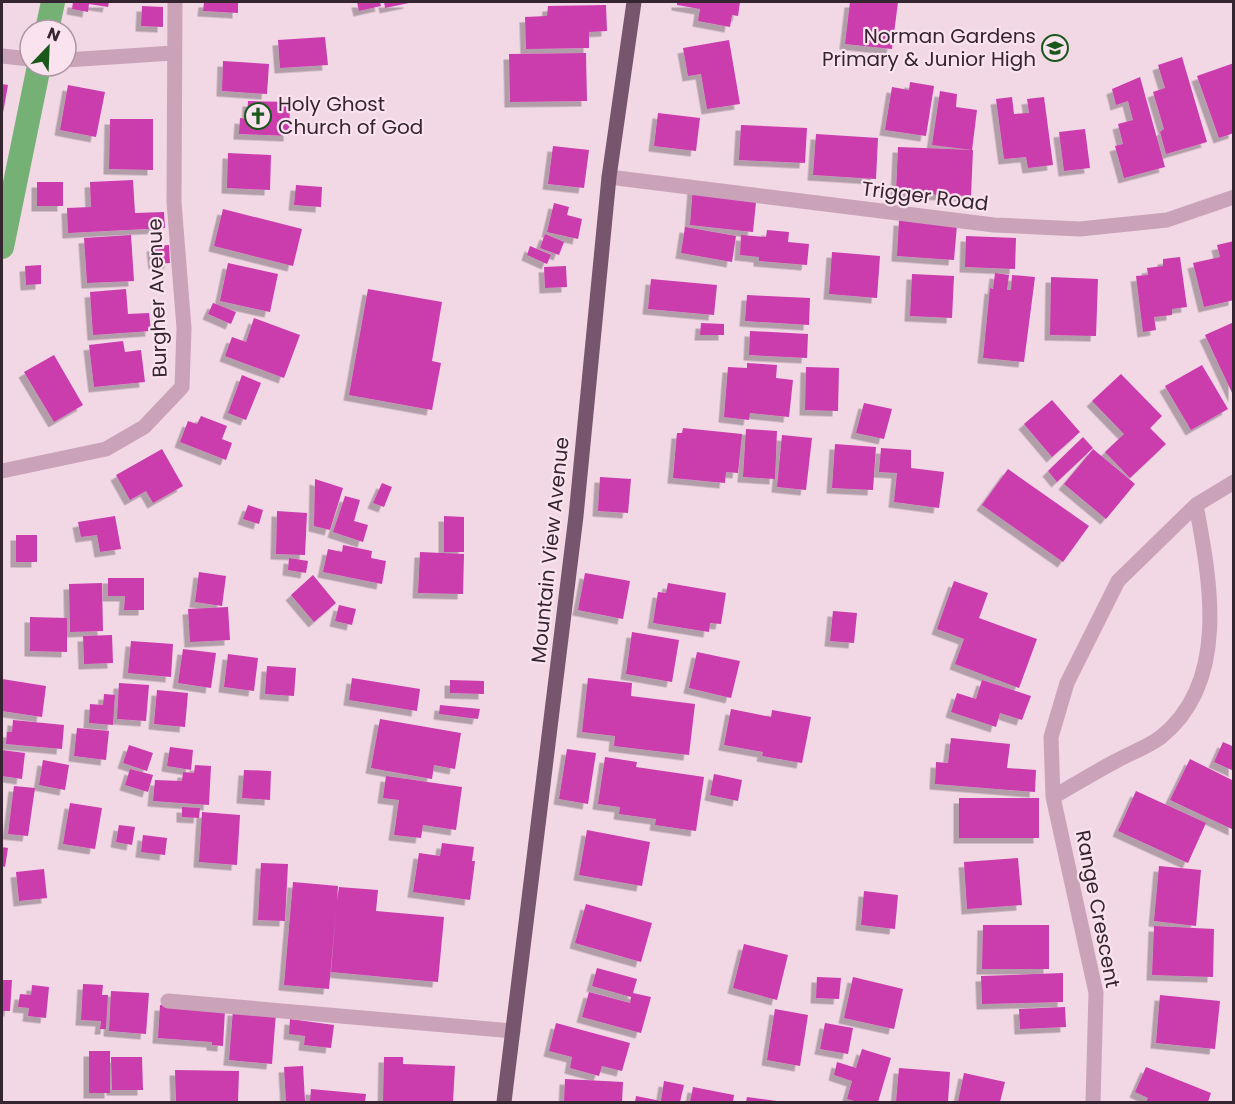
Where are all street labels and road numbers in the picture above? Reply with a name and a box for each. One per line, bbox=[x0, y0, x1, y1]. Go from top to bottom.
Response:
street label: Trigger Road bbox=[860, 174, 990, 218]
street label: Burgher Avenue bbox=[140, 218, 174, 378]
street label: Mountain View Avenue bbox=[524, 436, 576, 664]
street label: Range Crescent bbox=[1069, 828, 1127, 990]

